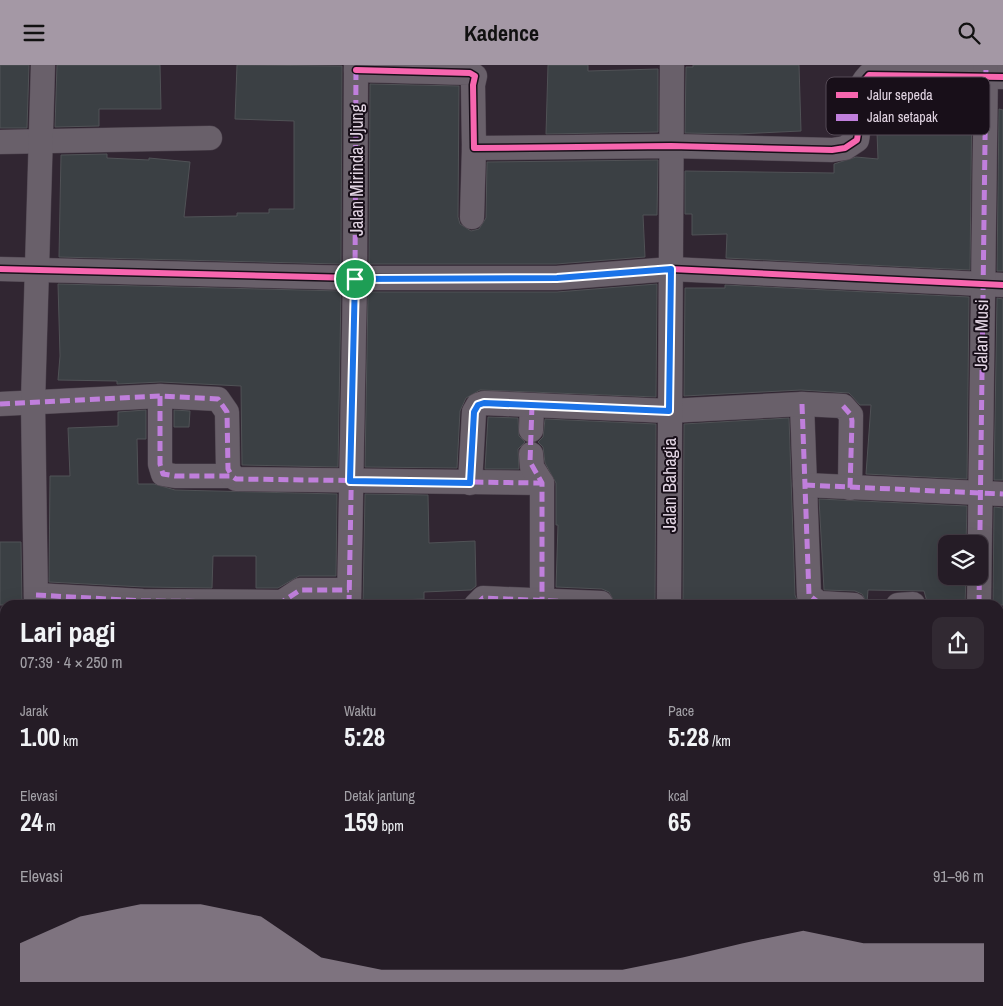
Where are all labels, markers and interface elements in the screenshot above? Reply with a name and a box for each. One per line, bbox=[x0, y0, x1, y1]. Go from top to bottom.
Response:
text: Kadence bbox=[464, 18, 539, 48]
icon: menu bbox=[20, 19, 48, 47]
icon: search bbox=[955, 19, 983, 47]
legend bbox=[826, 77, 990, 135]
text: Jalur sepeda bbox=[867, 86, 933, 104]
street label: Jalan Mirinda Ujung bbox=[344, 103, 369, 236]
text: Jalan setapak bbox=[867, 108, 938, 126]
pin bbox=[334, 258, 376, 300]
icon: arrive bbox=[341, 265, 369, 293]
street label: Jalan Musi bbox=[968, 299, 994, 371]
street label: Jalan Bahagia bbox=[657, 438, 682, 532]
map controls bbox=[938, 535, 988, 585]
button: layers bbox=[938, 535, 988, 585]
text: Lari pagi bbox=[20, 613, 116, 651]
button: share bbox=[932, 617, 984, 669]
text: 07:39 · 4 × 250 m bbox=[20, 651, 123, 673]
text: Jarak bbox=[20, 702, 48, 720]
text: Waktu bbox=[344, 702, 376, 720]
text: Pace bbox=[668, 702, 694, 720]
text: 1.00 bbox=[20, 720, 60, 754]
text: 5:28 bbox=[344, 720, 385, 754]
text: 5:28 bbox=[668, 720, 709, 754]
text: km bbox=[60, 732, 78, 750]
text: /km bbox=[709, 732, 731, 750]
text: Elevasi bbox=[20, 787, 58, 805]
text: Detak jantung bbox=[344, 787, 415, 805]
text: kcal bbox=[668, 787, 688, 805]
text: 24 bbox=[20, 805, 43, 839]
text: 159 bbox=[344, 805, 378, 839]
text: 65 bbox=[668, 805, 691, 839]
text: m bbox=[43, 817, 56, 835]
text: bpm bbox=[378, 817, 404, 835]
text: Elevasi bbox=[20, 865, 63, 887]
text: 91–96 m bbox=[933, 865, 984, 887]

